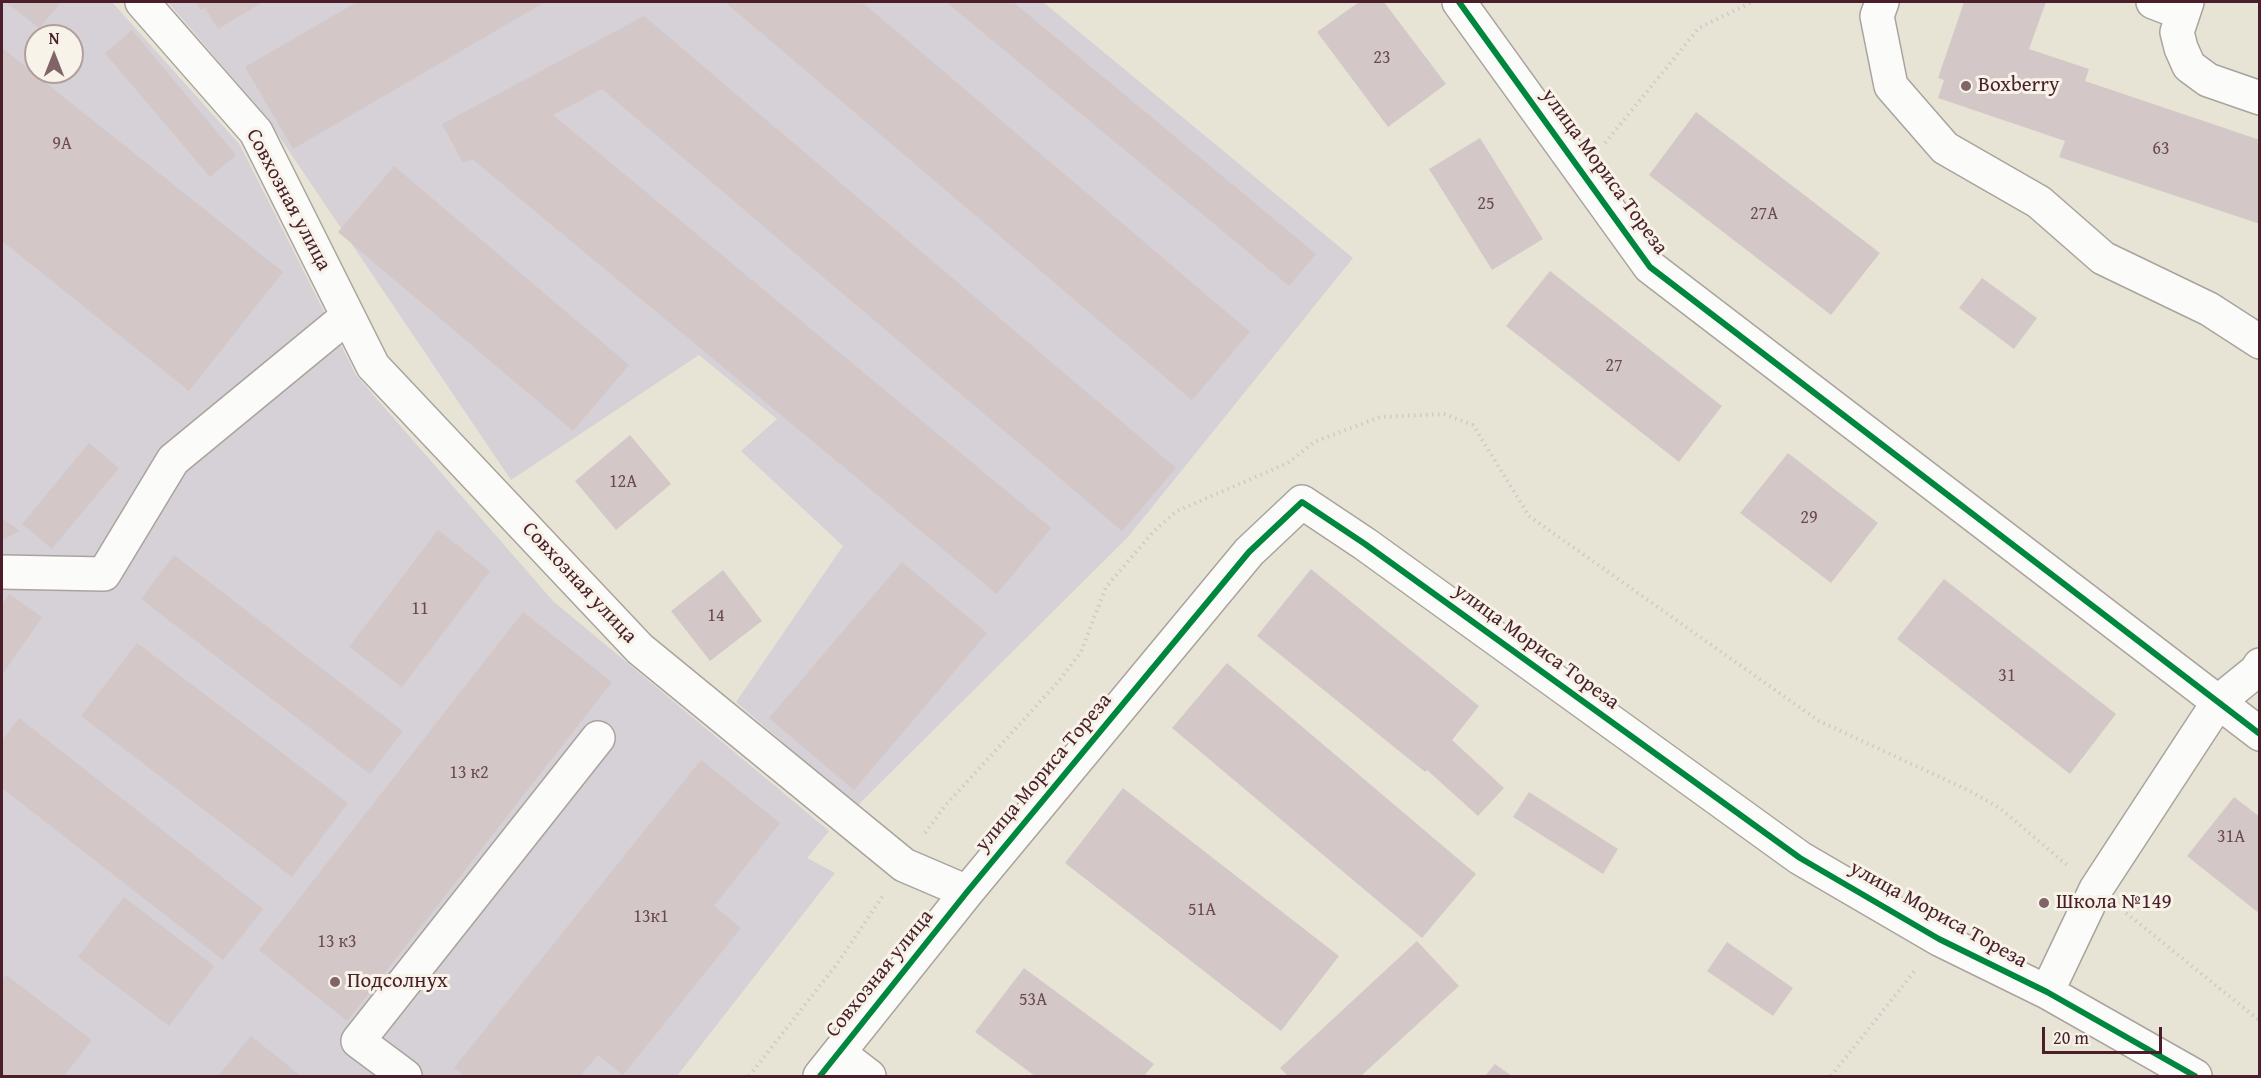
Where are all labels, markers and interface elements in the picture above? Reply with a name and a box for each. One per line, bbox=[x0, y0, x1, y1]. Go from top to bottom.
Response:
north arrow bbox=[24, 24, 84, 84]
text: N bbox=[49, 26, 59, 50]
house number: 23 bbox=[1373, 47, 1391, 69]
place label: Boxberry bbox=[1978, 73, 2059, 99]
marker: Boxberry bbox=[1959, 79, 1973, 93]
street label: улица Мориса Тореза bbox=[1535, 84, 1673, 260]
street label: Совхозная улица bbox=[240, 125, 336, 275]
house number: 9А bbox=[52, 133, 72, 155]
house number: 63 bbox=[2152, 138, 2170, 160]
house number: 25 bbox=[1477, 193, 1495, 215]
house number: 27А bbox=[1750, 203, 1778, 225]
house number: 27 bbox=[1605, 355, 1623, 377]
house number: 12А bbox=[609, 471, 637, 493]
house number: 29 bbox=[1800, 507, 1818, 529]
street label: Совхозная улица bbox=[516, 517, 642, 649]
street label: улица Мориса Тореза bbox=[1448, 578, 1624, 716]
house number: 11 bbox=[411, 598, 429, 620]
house number: 14 bbox=[707, 605, 725, 627]
house number: 31 bbox=[1998, 665, 2016, 687]
street label: улица Мориса Тореза bbox=[970, 689, 1118, 857]
house number: 13 к2 bbox=[449, 762, 489, 784]
house number: 31А bbox=[2217, 826, 2245, 848]
street label: улица Мориса Тореза bbox=[1845, 856, 2031, 974]
place label: Школа №149 bbox=[2056, 890, 2172, 916]
marker: Школа №149 bbox=[2037, 896, 2051, 910]
house number: 51А bbox=[1188, 899, 1216, 921]
street label: Совхозная улица bbox=[821, 905, 939, 1043]
house number: 13к1 bbox=[633, 906, 669, 928]
house number: 13 к3 bbox=[317, 931, 357, 953]
place label: Подсолнух bbox=[347, 969, 448, 995]
marker: Подсолнух bbox=[328, 975, 342, 989]
house number: 53А bbox=[1019, 989, 1047, 1011]
scale bar bbox=[2045, 1015, 2165, 1053]
text: 20 m bbox=[2053, 1024, 2089, 1051]

